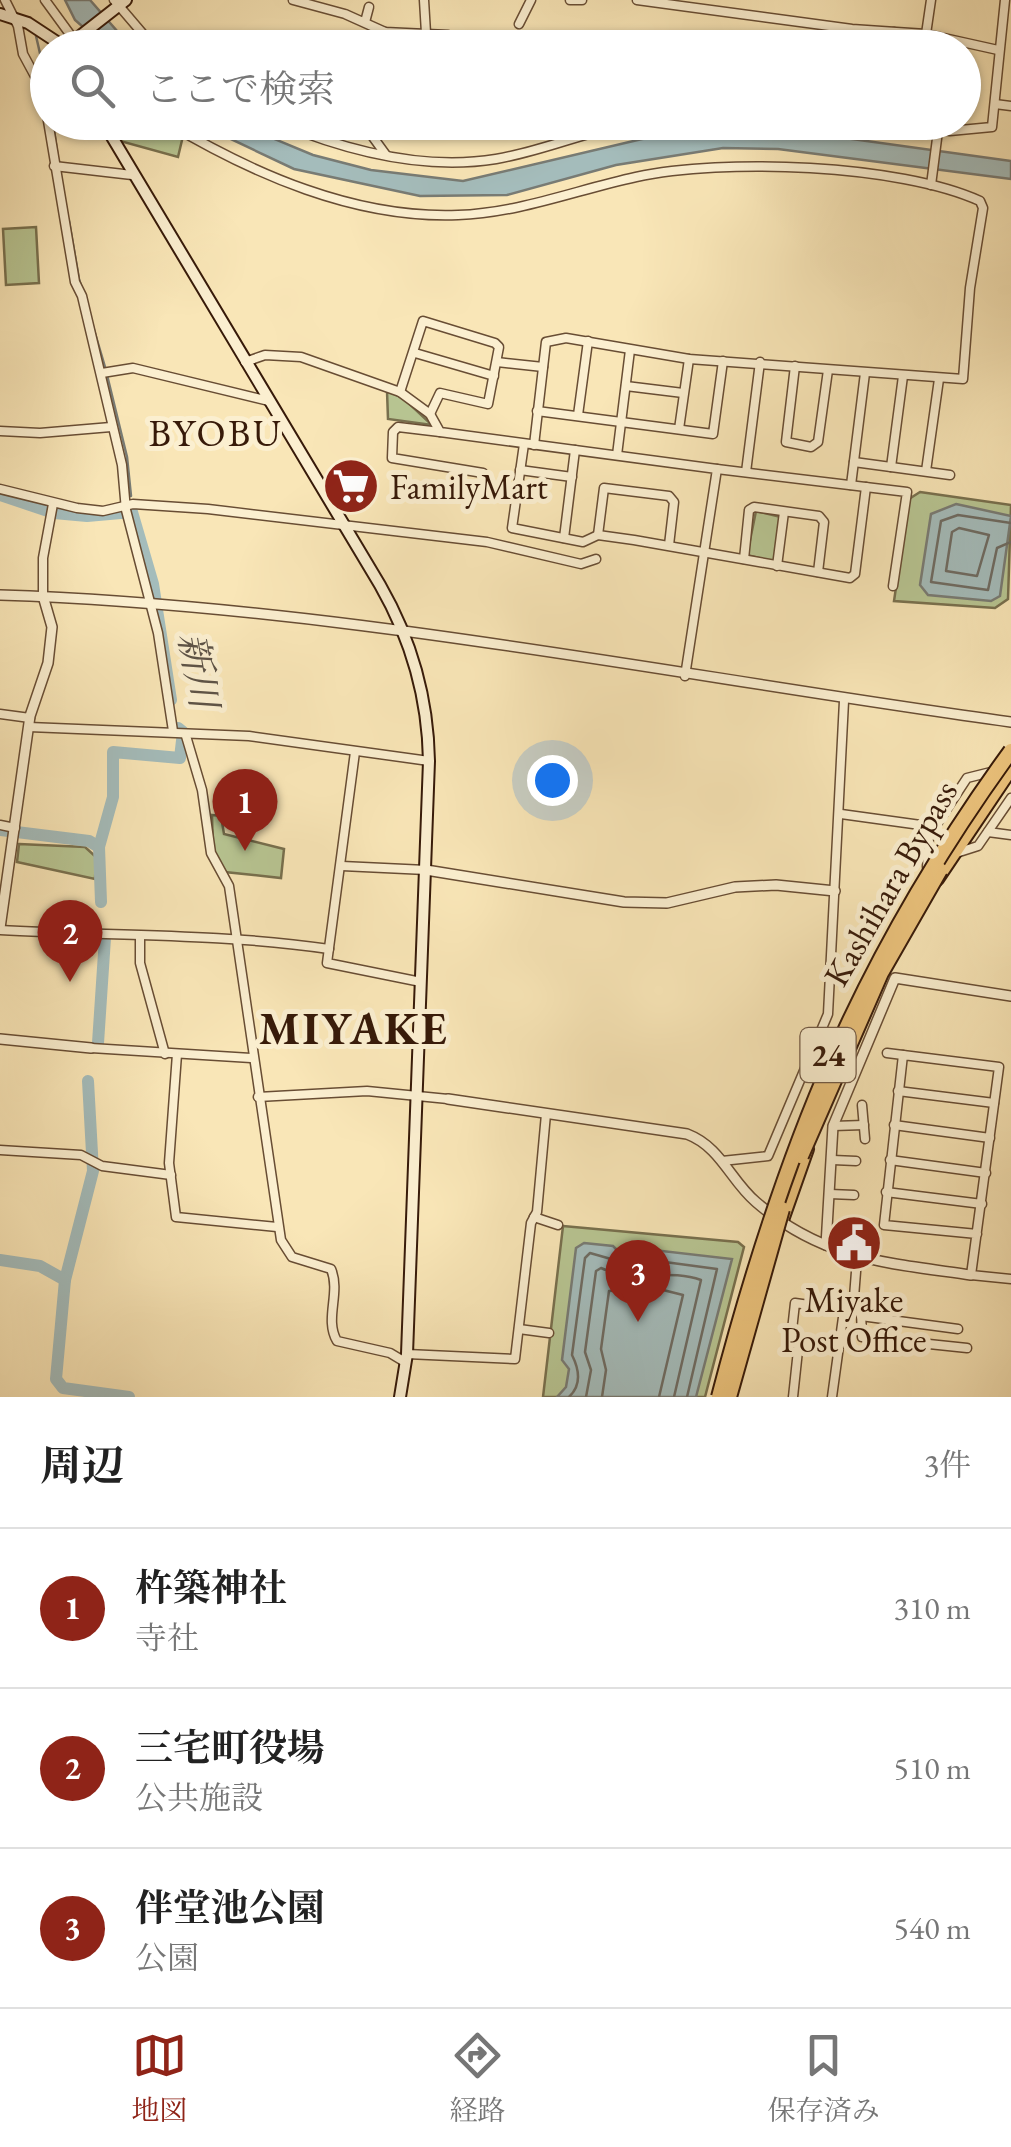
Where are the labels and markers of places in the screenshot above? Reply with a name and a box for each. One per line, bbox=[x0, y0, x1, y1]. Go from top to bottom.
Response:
supermarket icon: FamilyMart bbox=[321, 456, 381, 516]
place label: FamilyMart bbox=[390, 464, 548, 509]
pin: 1 bbox=[212, 768, 278, 851]
pin: 2 bbox=[38, 900, 102, 982]
public building icon: Miyake Post Office bbox=[824, 1213, 884, 1273]
pin: 3 bbox=[606, 1240, 670, 1322]
place label: Miyake Post Office bbox=[781, 1277, 927, 1362]

